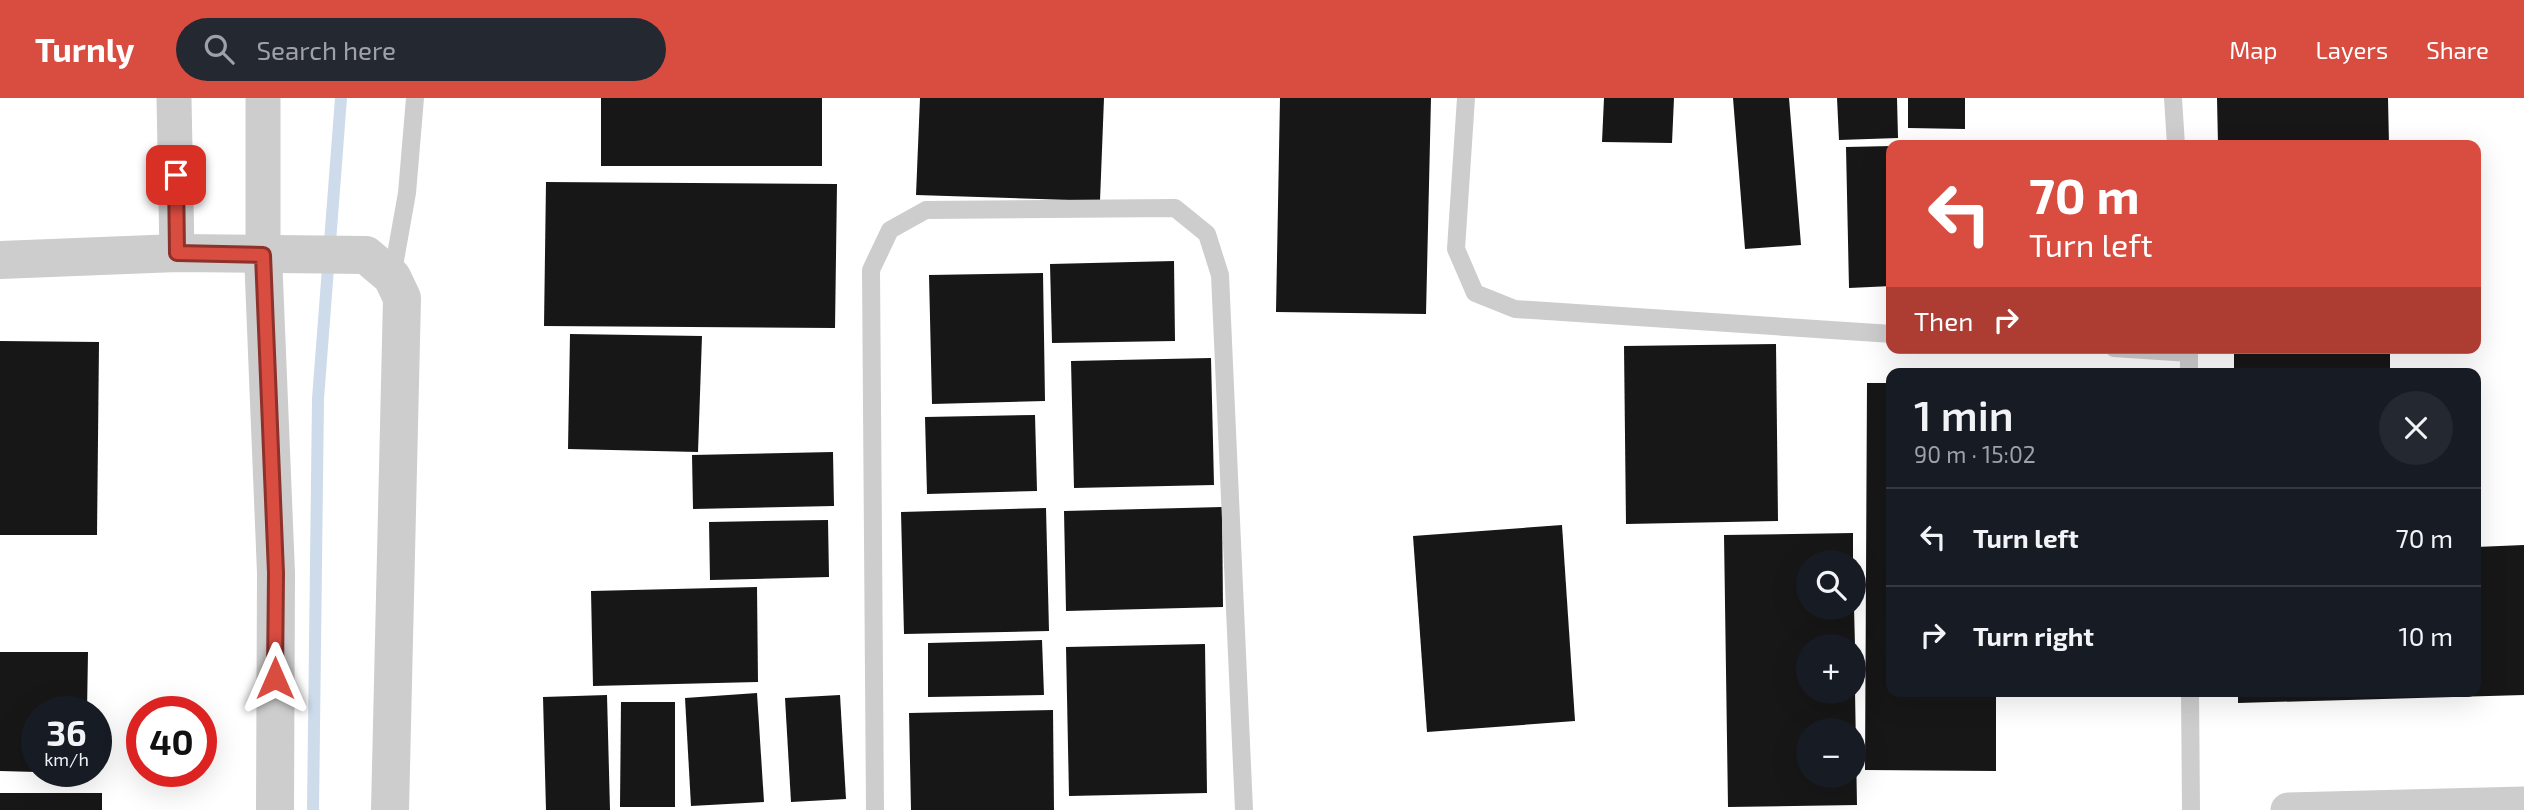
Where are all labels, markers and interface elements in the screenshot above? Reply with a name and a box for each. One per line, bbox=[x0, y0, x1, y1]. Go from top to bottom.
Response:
search box bbox=[176, 18, 666, 81]
text: Turnly bbox=[35, 29, 134, 69]
icon: search bbox=[200, 30, 238, 68]
text: Search here bbox=[256, 34, 396, 65]
text: Map bbox=[2229, 35, 2277, 64]
text: Layers bbox=[2315, 35, 2388, 64]
text: Share bbox=[2426, 35, 2489, 64]
pin bbox=[146, 145, 206, 205]
icon: arrive bbox=[157, 156, 195, 194]
text: 70 m bbox=[2029, 165, 2140, 224]
icon: left bbox=[1914, 168, 2005, 259]
text: Turn left bbox=[2029, 225, 2153, 263]
icon: right bbox=[1987, 301, 2025, 339]
text: Then bbox=[1914, 305, 1973, 336]
text: 1 min bbox=[1914, 389, 2014, 439]
button: close bbox=[2379, 391, 2453, 465]
text: 90 m · 15:02 bbox=[1914, 440, 2036, 468]
icon: left bbox=[1914, 518, 1952, 556]
text: Turn left bbox=[1973, 522, 2079, 553]
text: 70 m bbox=[2395, 522, 2453, 553]
map controls bbox=[1796, 550, 1866, 788]
button: search bbox=[1796, 550, 1866, 620]
icon: right bbox=[1914, 616, 1952, 654]
text: Turn right bbox=[1973, 620, 2094, 651]
text: 10 m bbox=[2398, 620, 2453, 651]
button: + bbox=[1796, 634, 1866, 704]
position arrow bbox=[238, 641, 312, 715]
speed limit sign: 40 bbox=[126, 696, 217, 787]
text: 36 bbox=[46, 711, 87, 753]
button: − bbox=[1796, 718, 1866, 788]
text: km/h bbox=[44, 748, 89, 770]

